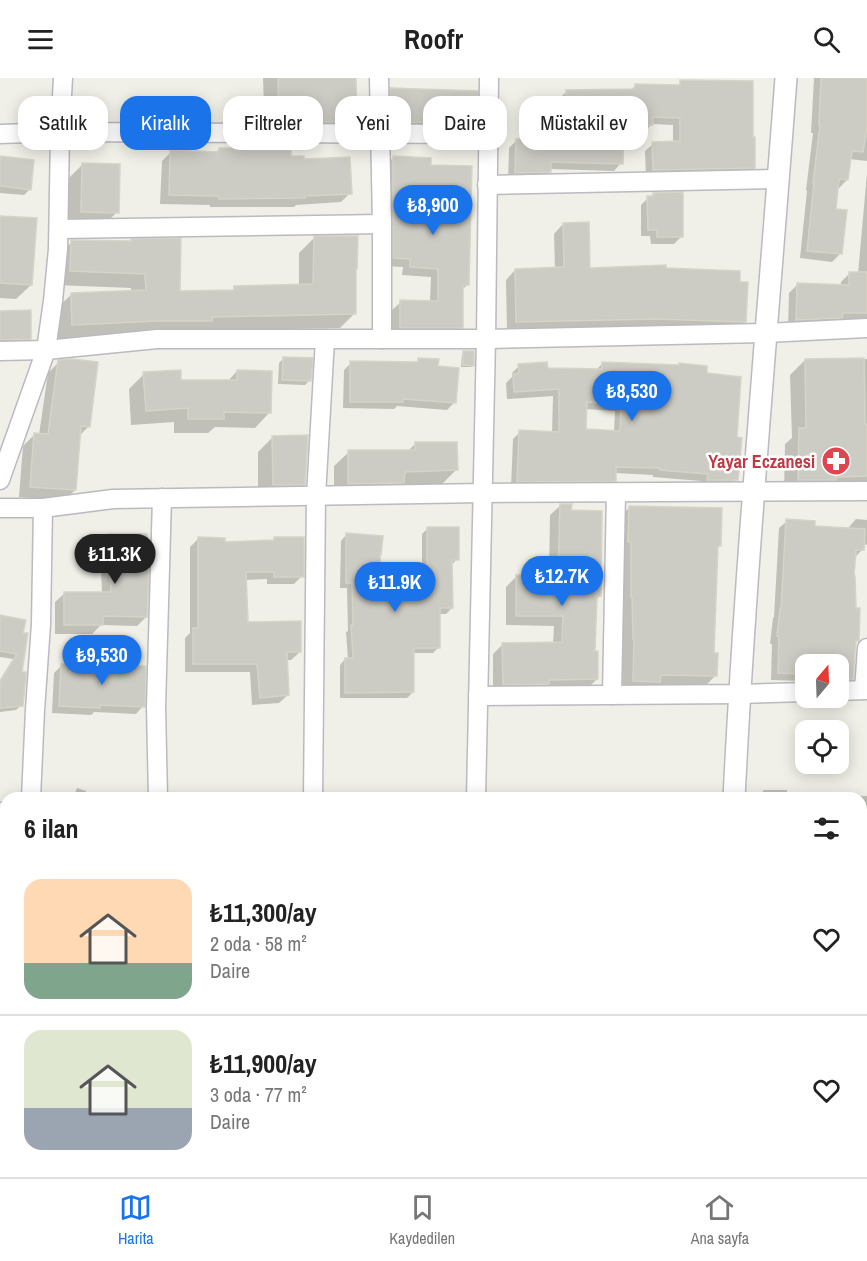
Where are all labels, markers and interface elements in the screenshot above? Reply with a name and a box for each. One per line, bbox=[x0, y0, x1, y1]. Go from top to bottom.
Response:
text: Roofr bbox=[404, 21, 463, 57]
icon: menu bbox=[24, 23, 57, 56]
icon: search bbox=[810, 23, 843, 56]
chip: Satılık bbox=[18, 96, 108, 150]
chip: Kiralık bbox=[120, 96, 211, 150]
chip: Filtreler bbox=[223, 96, 323, 150]
chip: Yeni bbox=[335, 96, 411, 150]
chip: Daire bbox=[423, 96, 507, 150]
chip: Müstakil ev bbox=[519, 96, 648, 150]
pin: ₺8,900 bbox=[384, 185, 482, 236]
text: ₺8,900 bbox=[407, 191, 459, 218]
pin: ₺8,530 bbox=[583, 371, 681, 422]
text: ₺8,530 bbox=[606, 377, 658, 404]
pharmacy icon: Yayar Eczanesi bbox=[820, 445, 852, 477]
place label: Yayar Eczanesi bbox=[708, 449, 815, 474]
pin: ₺11.3K bbox=[66, 534, 164, 585]
text: ₺11.3K bbox=[89, 540, 141, 567]
pin: ₺12.7K bbox=[513, 556, 611, 607]
pin: ₺11.9K bbox=[346, 562, 444, 613]
text: ₺12.7K bbox=[535, 562, 589, 589]
text: ₺11.9K bbox=[369, 568, 421, 595]
pin: ₺9,530 bbox=[53, 635, 151, 686]
text: ₺9,530 bbox=[76, 641, 128, 668]
north arrow bbox=[795, 654, 849, 708]
map controls bbox=[795, 654, 849, 774]
button: locate bbox=[795, 720, 849, 774]
text: 6 ilan bbox=[24, 811, 79, 846]
icon: filters bbox=[810, 812, 843, 845]
text: ₺11,300/ay bbox=[210, 895, 317, 930]
icon: home bbox=[72, 903, 144, 975]
icon: heart bbox=[810, 923, 843, 956]
text: 2 oda · 58 m² bbox=[210, 930, 307, 957]
text: Daire bbox=[210, 957, 250, 984]
text: ₺11,900/ay bbox=[210, 1046, 317, 1081]
icon: home bbox=[72, 1054, 144, 1126]
icon: heart bbox=[810, 1074, 843, 1107]
text: 3 oda · 77 m² bbox=[210, 1081, 307, 1108]
text: Daire bbox=[210, 1108, 250, 1135]
tab: Harita bbox=[118, 1191, 154, 1249]
tab: Kaydedilen bbox=[389, 1191, 455, 1249]
tab: Ana sayfa bbox=[691, 1191, 749, 1249]

